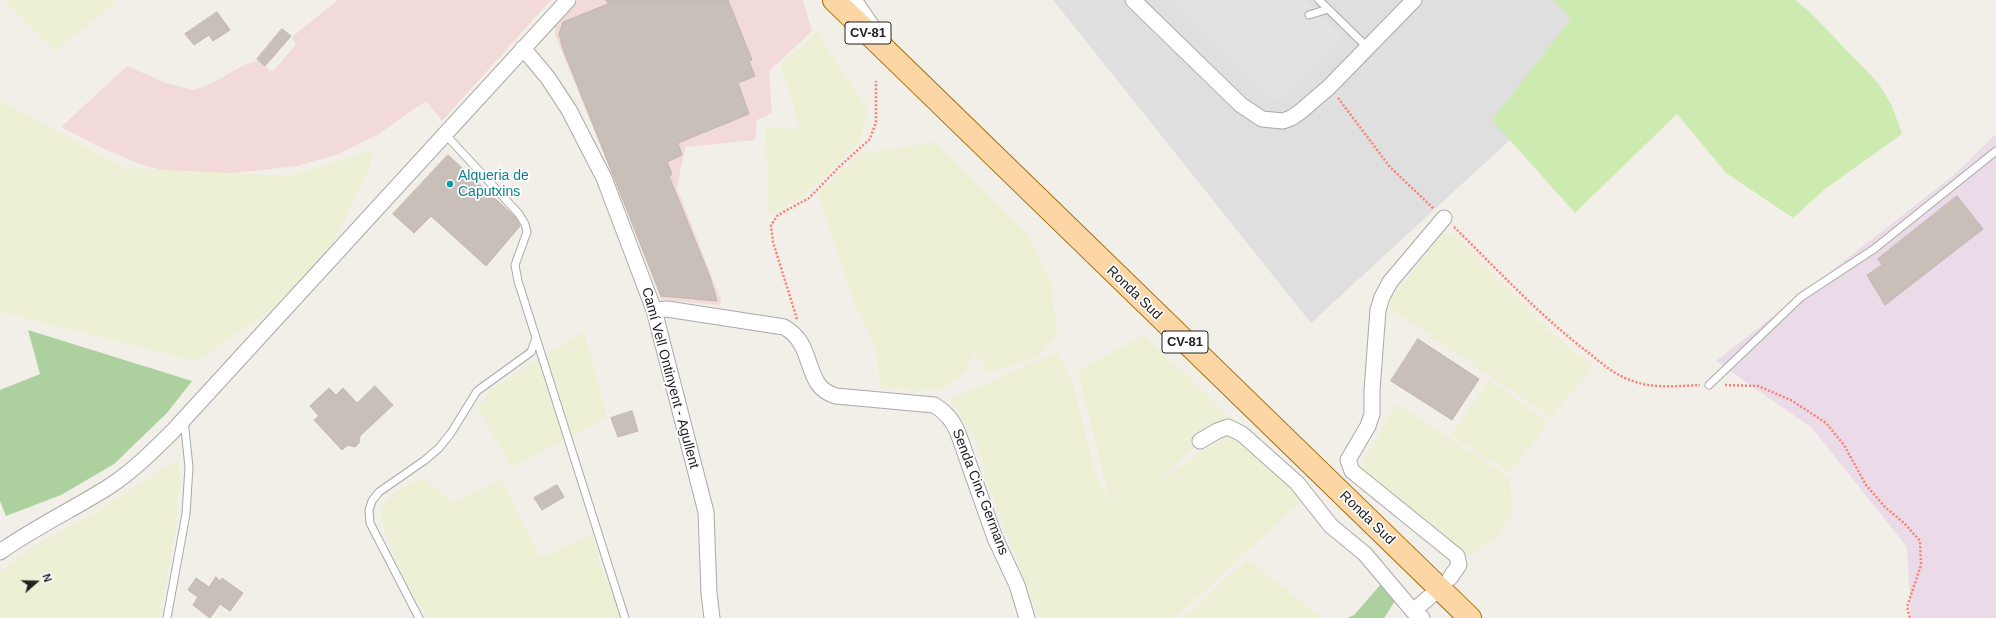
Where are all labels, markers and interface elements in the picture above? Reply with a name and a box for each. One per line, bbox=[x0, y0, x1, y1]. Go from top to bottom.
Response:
road number: CV-81 bbox=[845, 22, 891, 44]
place label: Alqueria de Caputxins bbox=[458, 168, 529, 200]
marker: Alqueria de Caputxins bbox=[445, 179, 455, 189]
street label: Ronda Sud bbox=[1103, 263, 1165, 323]
street label: Camí Vell Ontinyent - Agullent bbox=[638, 286, 702, 470]
road number: CV-81 bbox=[1162, 331, 1208, 353]
street label: Senda Cinc Germans bbox=[948, 427, 1012, 557]
street label: Ronda Sud bbox=[1336, 488, 1398, 548]
north arrow bbox=[16, 562, 56, 602]
text: N bbox=[40, 572, 54, 584]

